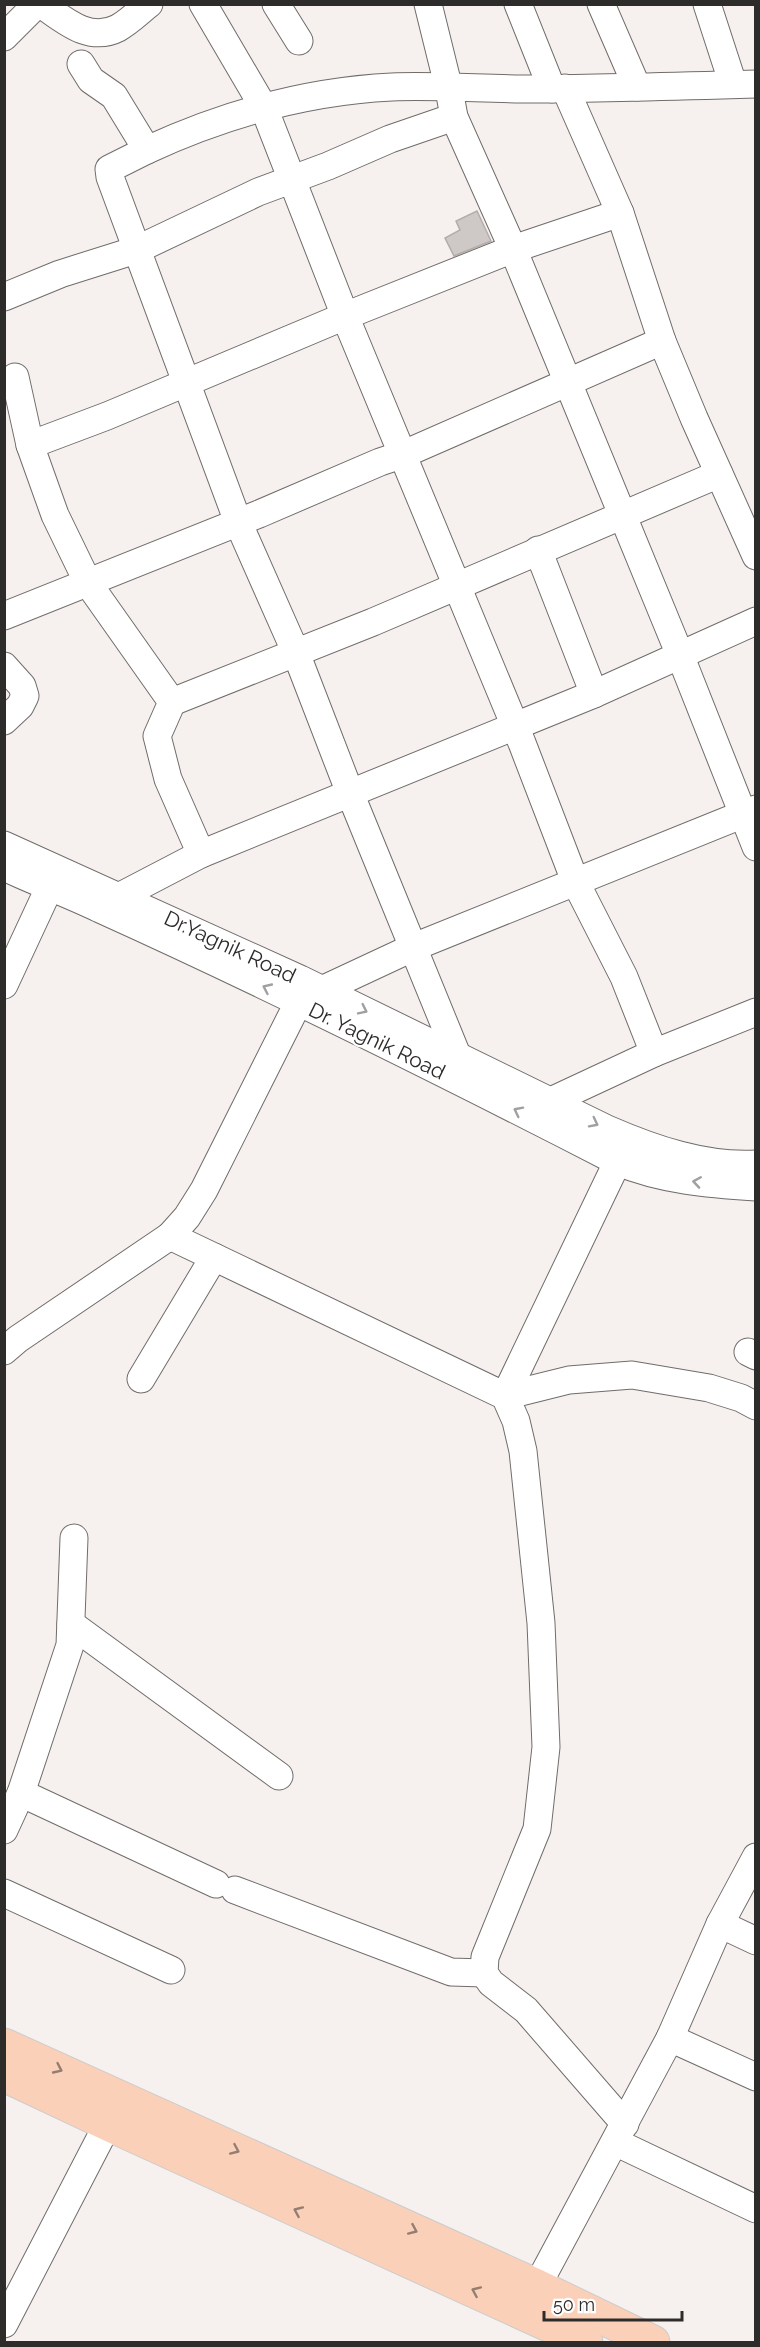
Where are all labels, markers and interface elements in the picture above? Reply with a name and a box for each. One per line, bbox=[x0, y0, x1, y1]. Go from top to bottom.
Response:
street label: Dr.Yagnik Road bbox=[160, 905, 300, 988]
one-way arrow bbox=[263, 983, 274, 995]
street label: Dr. Yagnik Road bbox=[305, 997, 450, 1084]
one-way arrow bbox=[356, 1002, 367, 1014]
one-way arrow bbox=[513, 1106, 524, 1118]
one-way arrow bbox=[588, 1116, 599, 1127]
one-way arrow bbox=[693, 1176, 702, 1188]
one-way arrow bbox=[51, 2062, 62, 2074]
one-way arrow bbox=[229, 2143, 240, 2155]
one-way arrow bbox=[294, 2206, 305, 2218]
one-way arrow bbox=[407, 2222, 418, 2234]
scale bar bbox=[544, 2284, 682, 2322]
one-way arrow bbox=[471, 2286, 482, 2298]
text: 50 m bbox=[553, 2294, 595, 2315]

